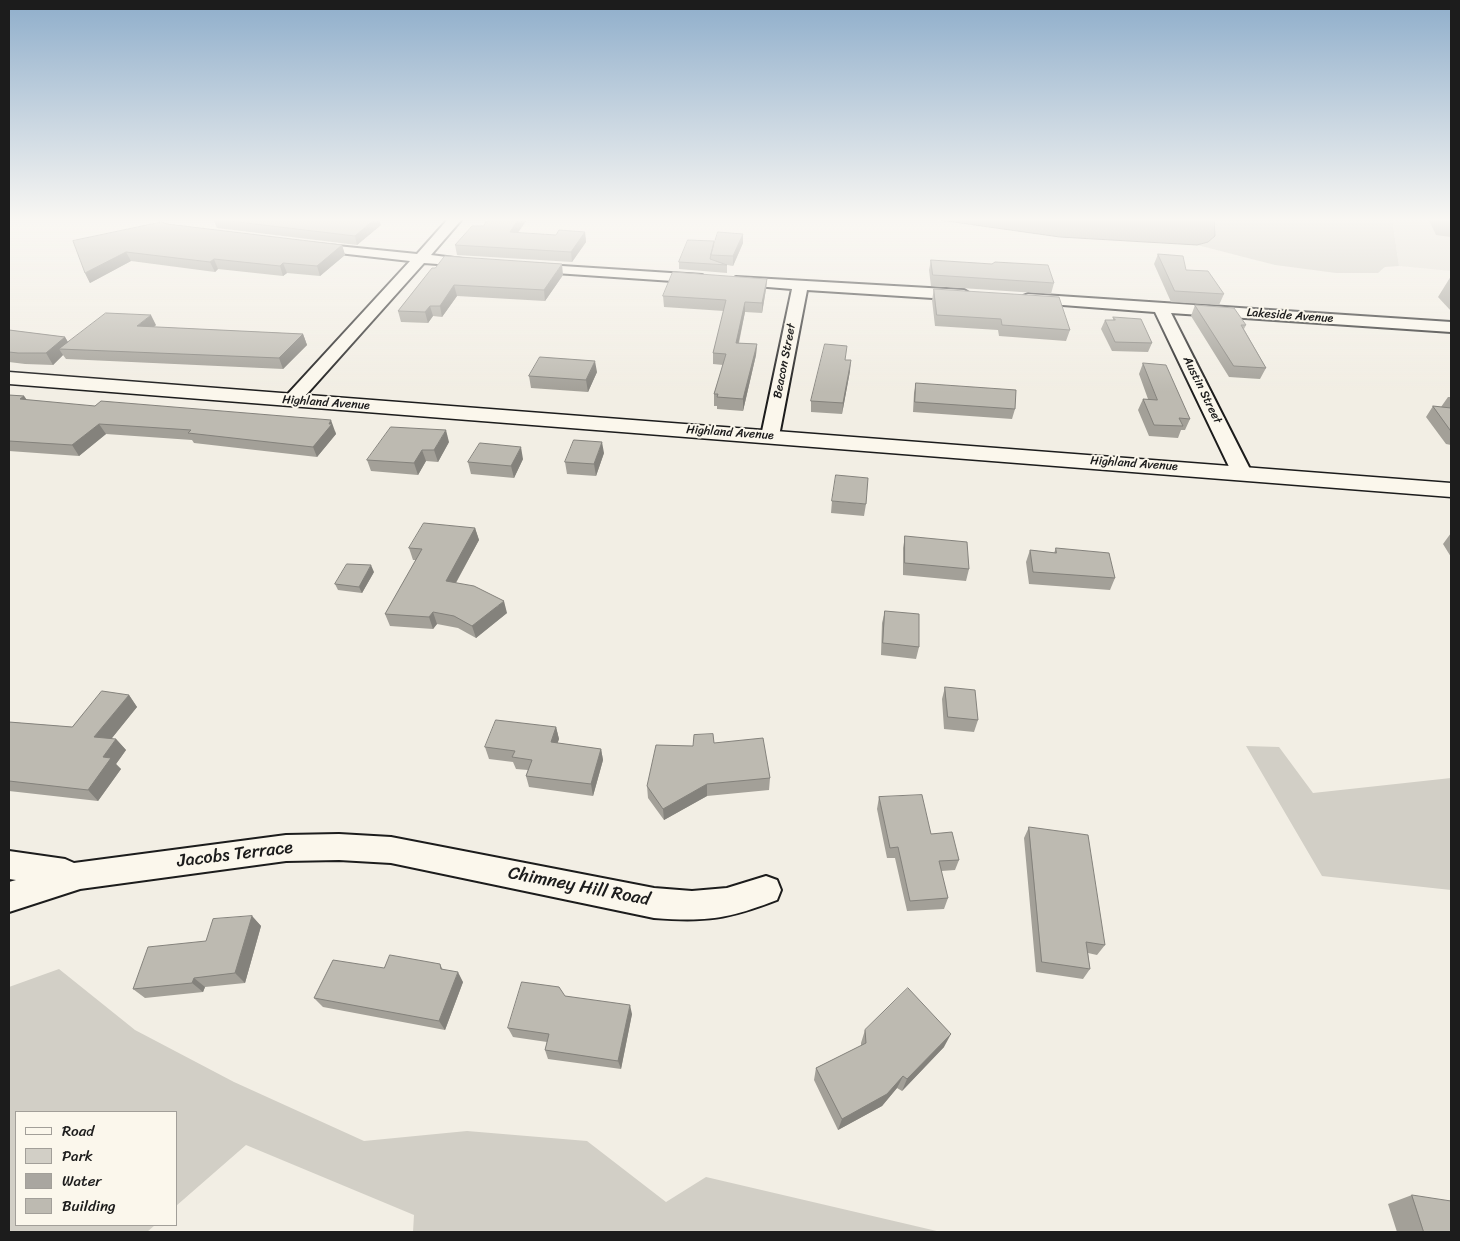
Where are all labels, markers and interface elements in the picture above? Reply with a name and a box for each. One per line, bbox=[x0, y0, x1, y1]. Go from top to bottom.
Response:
street label: Lakeside Avenue bbox=[1246, 306, 1334, 326]
street label: Beacon Street bbox=[771, 322, 799, 400]
street label: Austin Street bbox=[1180, 354, 1224, 426]
street label: Highland Avenue bbox=[282, 393, 370, 413]
street label: Highland Avenue bbox=[686, 423, 774, 443]
street label: Highland Avenue bbox=[1090, 454, 1178, 474]
street label: Jacobs Terrace bbox=[176, 837, 294, 873]
street label: Chimney Hill Road bbox=[506, 863, 652, 911]
legend bbox=[15, 1111, 178, 1226]
text: Road bbox=[62, 1118, 94, 1144]
text: Park bbox=[62, 1143, 93, 1169]
text: Water bbox=[62, 1168, 102, 1194]
text: Building bbox=[62, 1193, 116, 1219]

